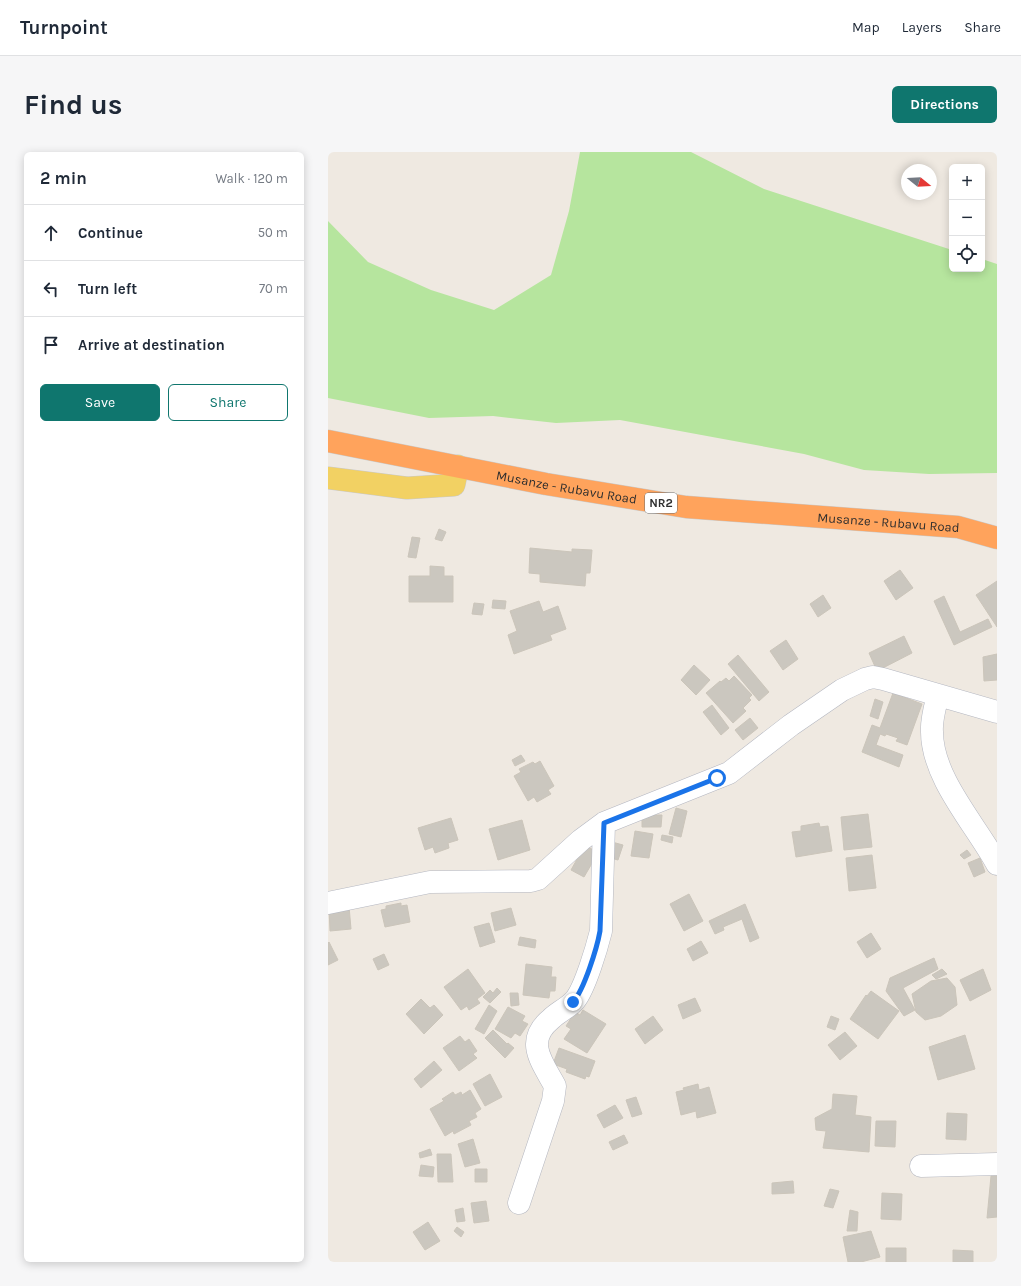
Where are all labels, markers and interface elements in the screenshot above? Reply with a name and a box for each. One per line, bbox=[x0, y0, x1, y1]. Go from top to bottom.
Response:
text: Turnpoint bbox=[20, 17, 108, 39]
text: Map bbox=[852, 19, 880, 36]
text: Layers bbox=[902, 19, 942, 36]
text: Share bbox=[964, 19, 1001, 36]
button: Directions bbox=[892, 86, 997, 123]
text: Find us bbox=[24, 88, 123, 121]
north arrow bbox=[901, 164, 937, 200]
map controls bbox=[949, 164, 985, 272]
button: + bbox=[949, 164, 985, 200]
text: 2 min bbox=[40, 168, 87, 188]
text: Walk · 120 m bbox=[215, 171, 288, 186]
button: − bbox=[949, 200, 985, 236]
icon: ahead bbox=[40, 222, 62, 244]
text: Continue bbox=[78, 224, 143, 242]
text: 50 m bbox=[258, 225, 288, 240]
button: locate bbox=[949, 236, 985, 272]
icon: left bbox=[40, 278, 62, 300]
text: Turn left bbox=[78, 280, 137, 298]
text: 70 m bbox=[259, 281, 288, 296]
icon: arrive bbox=[40, 334, 62, 356]
text: Arrive at destination bbox=[78, 336, 225, 354]
button: Save bbox=[40, 384, 160, 421]
button: Share bbox=[168, 384, 288, 421]
street label: Musanze - Rubavu Road bbox=[495, 467, 638, 507]
road number: NR2 bbox=[645, 493, 677, 513]
street label: Musanze - Rubavu Road bbox=[817, 510, 960, 535]
route start bbox=[708, 769, 726, 787]
route end bbox=[564, 993, 582, 1011]

